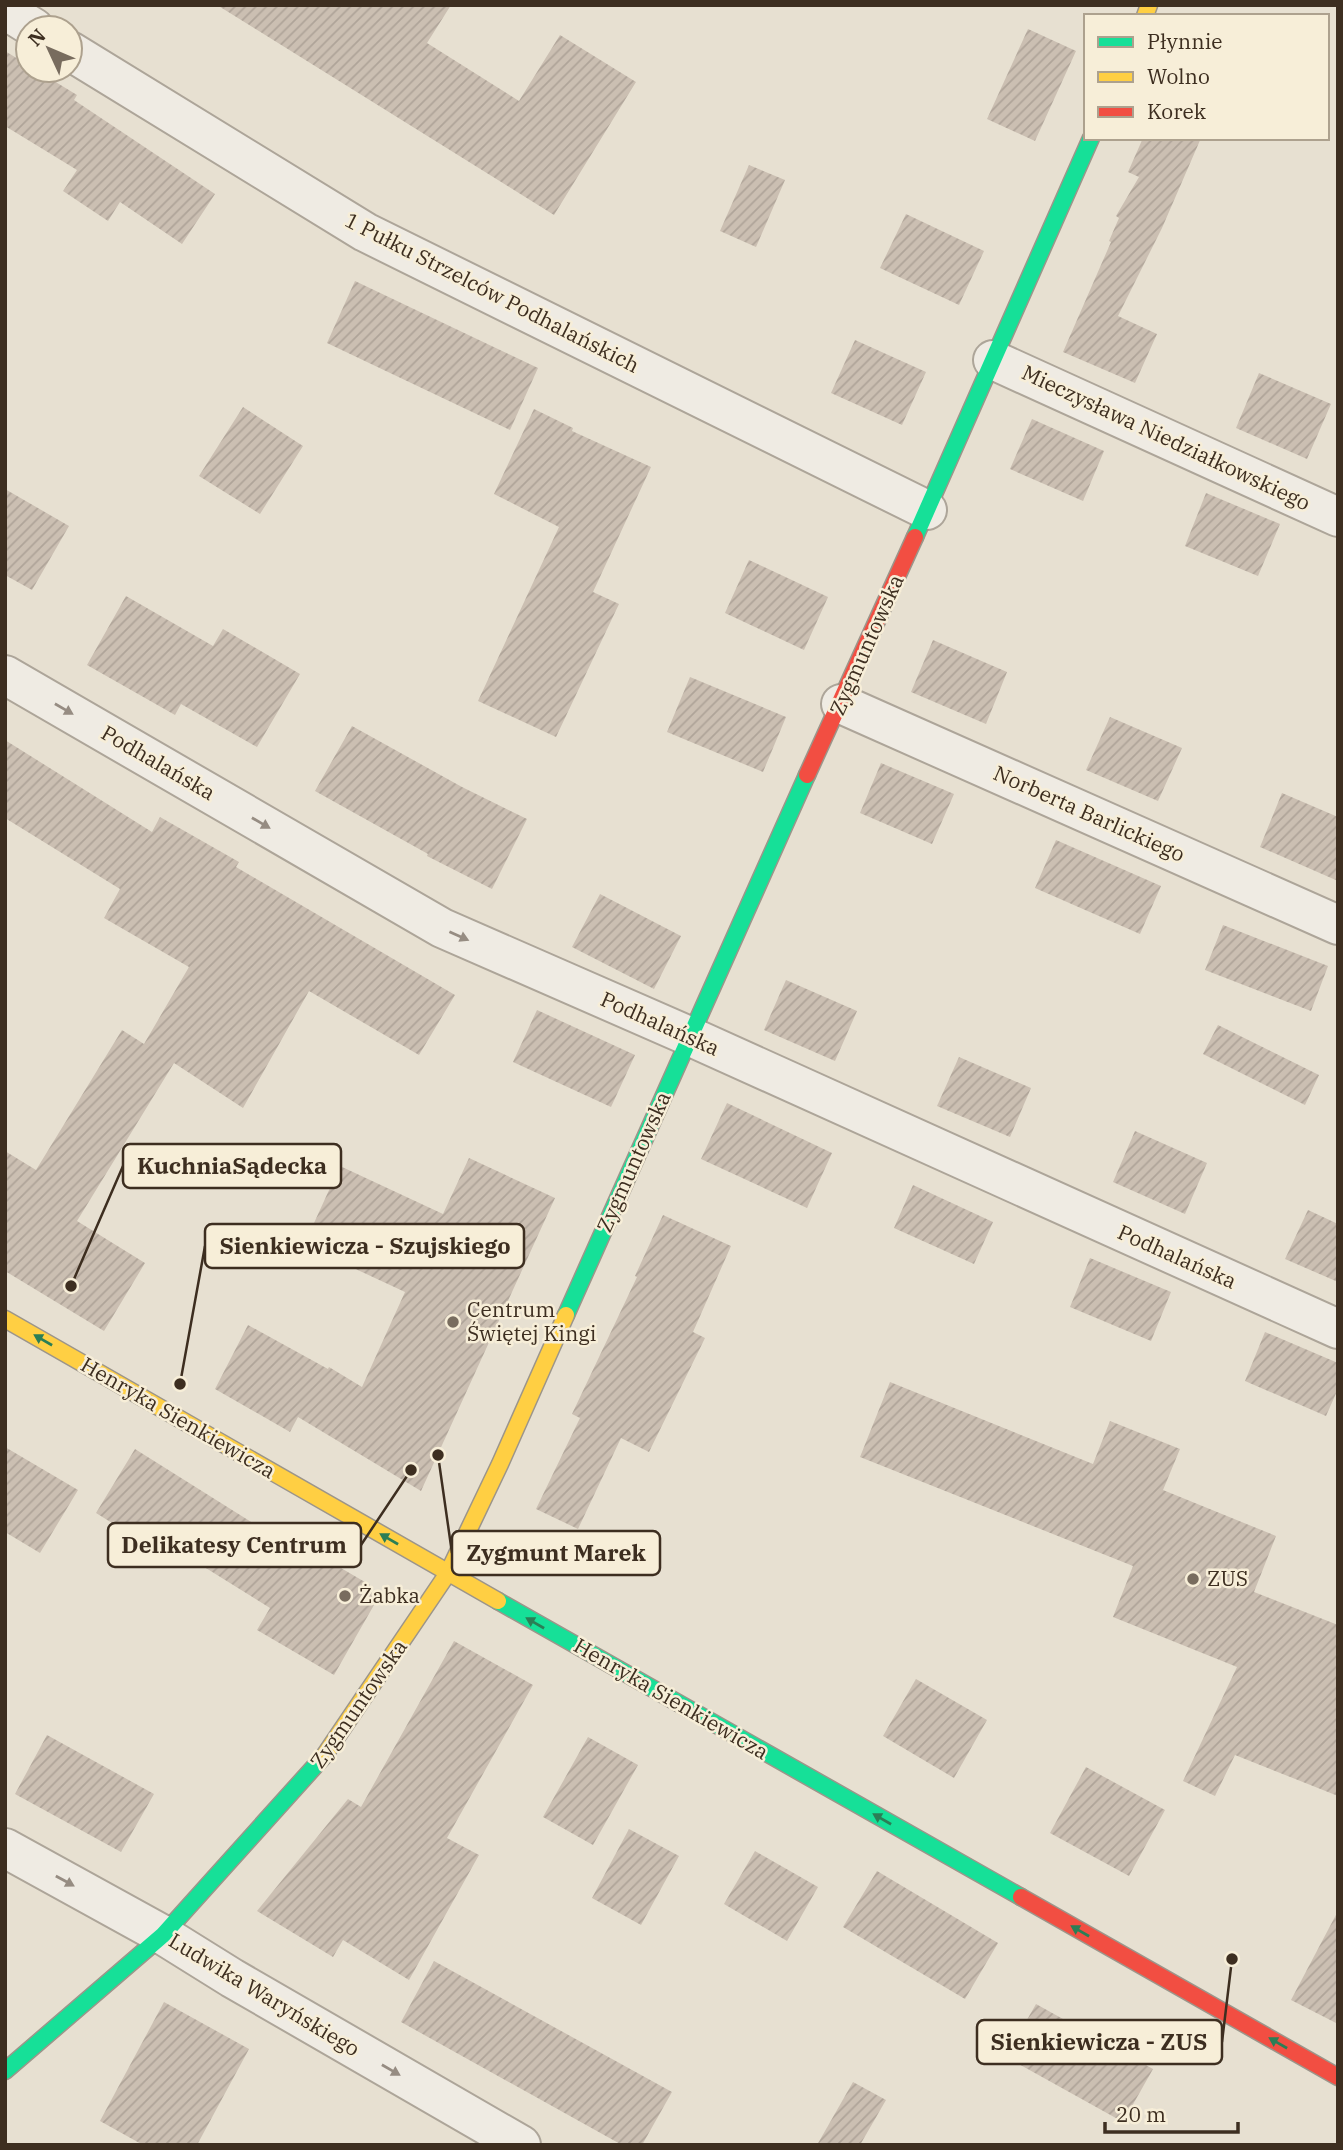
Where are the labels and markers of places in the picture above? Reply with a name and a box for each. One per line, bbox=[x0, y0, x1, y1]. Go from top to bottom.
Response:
callout: KuchniaSądecka bbox=[123, 1144, 341, 1188]
callout: Sienkiewicza - Szujskiego bbox=[205, 1224, 524, 1268]
place label: Centrum Świętej Kingi bbox=[467, 1295, 596, 1347]
marker: Centrum Świętej Kingi bbox=[445, 1314, 461, 1330]
callout: Delikatesy Centrum bbox=[108, 1523, 361, 1567]
callout: Zygmunt Marek bbox=[452, 1531, 660, 1575]
place label: ZUS bbox=[1207, 1564, 1248, 1592]
marker: ZUS bbox=[1185, 1571, 1201, 1587]
place label: Żabka bbox=[359, 1581, 420, 1609]
marker: Żabka bbox=[337, 1588, 353, 1604]
callout: Sienkiewicza - ZUS bbox=[977, 2020, 1222, 2064]

